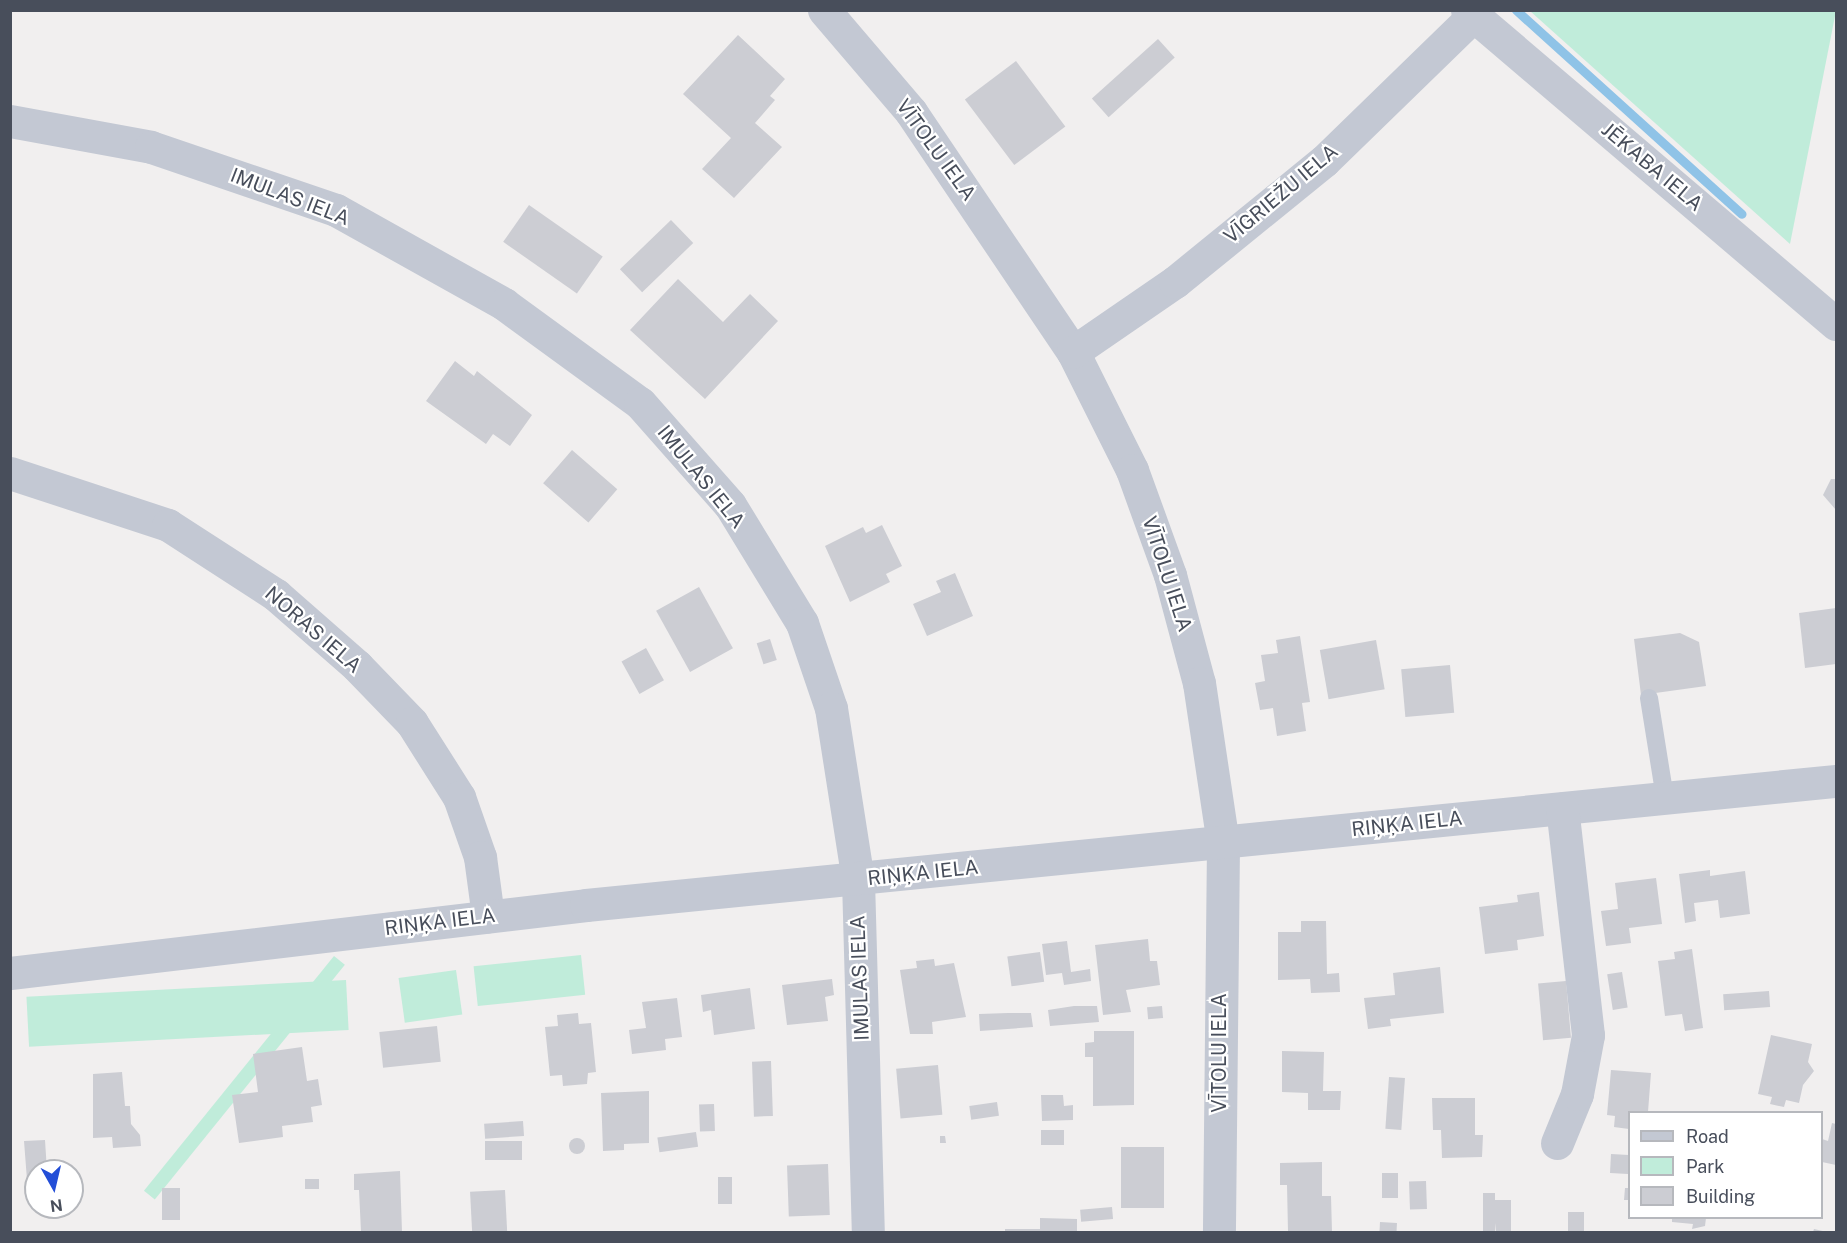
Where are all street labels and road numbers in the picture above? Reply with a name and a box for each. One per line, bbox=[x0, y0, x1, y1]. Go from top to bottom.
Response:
street label: VĪTOLU IELA bbox=[891, 95, 981, 205]
street label: JĒKABA IELA bbox=[1596, 118, 1708, 216]
street label: VĪGRIEŽU IELA bbox=[1219, 139, 1343, 249]
street label: IMULAS IELA bbox=[227, 163, 353, 231]
street label: IMULAS IELA bbox=[652, 421, 750, 533]
street label: VĪTOLU IELA bbox=[1137, 513, 1197, 635]
street label: NORAS IELA bbox=[260, 582, 366, 678]
street label: RIŅĶA IELA bbox=[1350, 806, 1464, 842]
street label: RIŅĶA IELA bbox=[866, 855, 980, 891]
street label: RIŅĶA IELA bbox=[383, 903, 497, 941]
street label: IMULAS IELA bbox=[846, 915, 874, 1041]
street label: VĪTOLU IELA bbox=[1207, 993, 1231, 1113]

